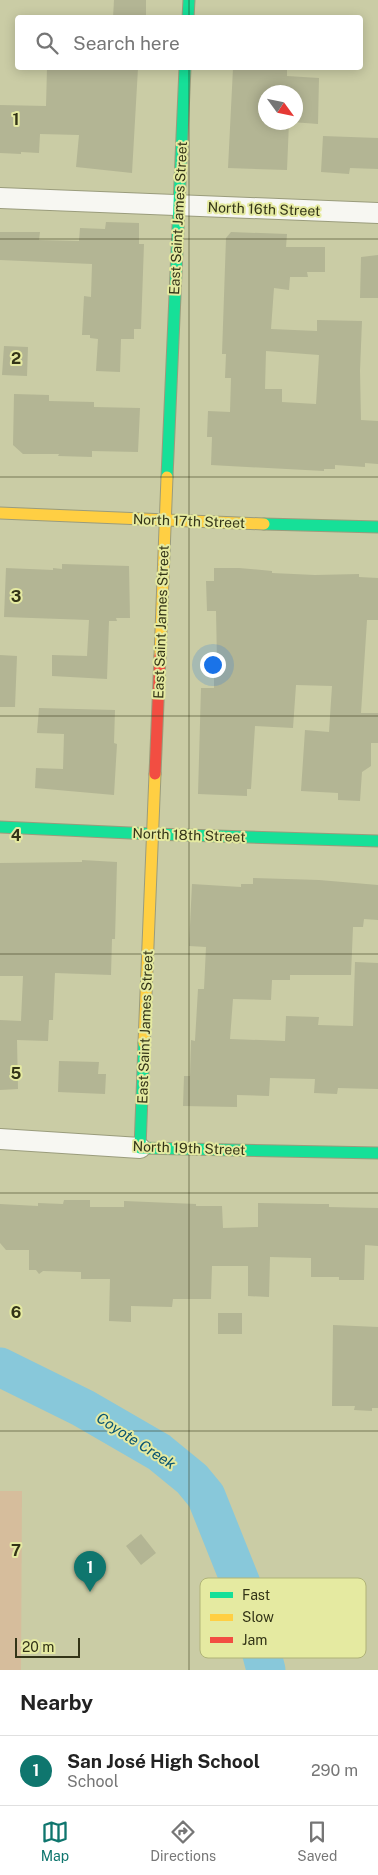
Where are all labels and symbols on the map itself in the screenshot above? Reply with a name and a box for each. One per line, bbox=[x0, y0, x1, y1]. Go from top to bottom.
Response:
north arrow bbox=[258, 85, 303, 130]
text: 1 bbox=[13, 110, 19, 129]
street label: East Saint James Street bbox=[166, 141, 190, 295]
street label: North 16th Street bbox=[207, 199, 321, 219]
text: 2 bbox=[11, 349, 21, 368]
street label: North 17th Street bbox=[133, 511, 245, 531]
street label: East Saint James Street bbox=[150, 545, 172, 699]
text: 3 bbox=[11, 587, 21, 606]
your location bbox=[200, 652, 226, 678]
street label: North 18th Street bbox=[132, 825, 246, 845]
text: 4 bbox=[11, 826, 22, 845]
street label: East Saint James Street bbox=[134, 950, 156, 1104]
text: 5 bbox=[11, 1064, 22, 1083]
street label: North 19th Street bbox=[132, 1138, 246, 1158]
text: 6 bbox=[11, 1303, 21, 1322]
water label: Coyote Creek bbox=[94, 1409, 180, 1473]
text: 7 bbox=[11, 1541, 21, 1560]
pin: 1 bbox=[74, 1551, 106, 1592]
legend bbox=[200, 1578, 366, 1658]
text: Fast bbox=[242, 1587, 270, 1603]
text: Slow bbox=[242, 1609, 274, 1625]
text: Jam bbox=[242, 1632, 267, 1648]
scale bar bbox=[15, 1635, 80, 1658]

